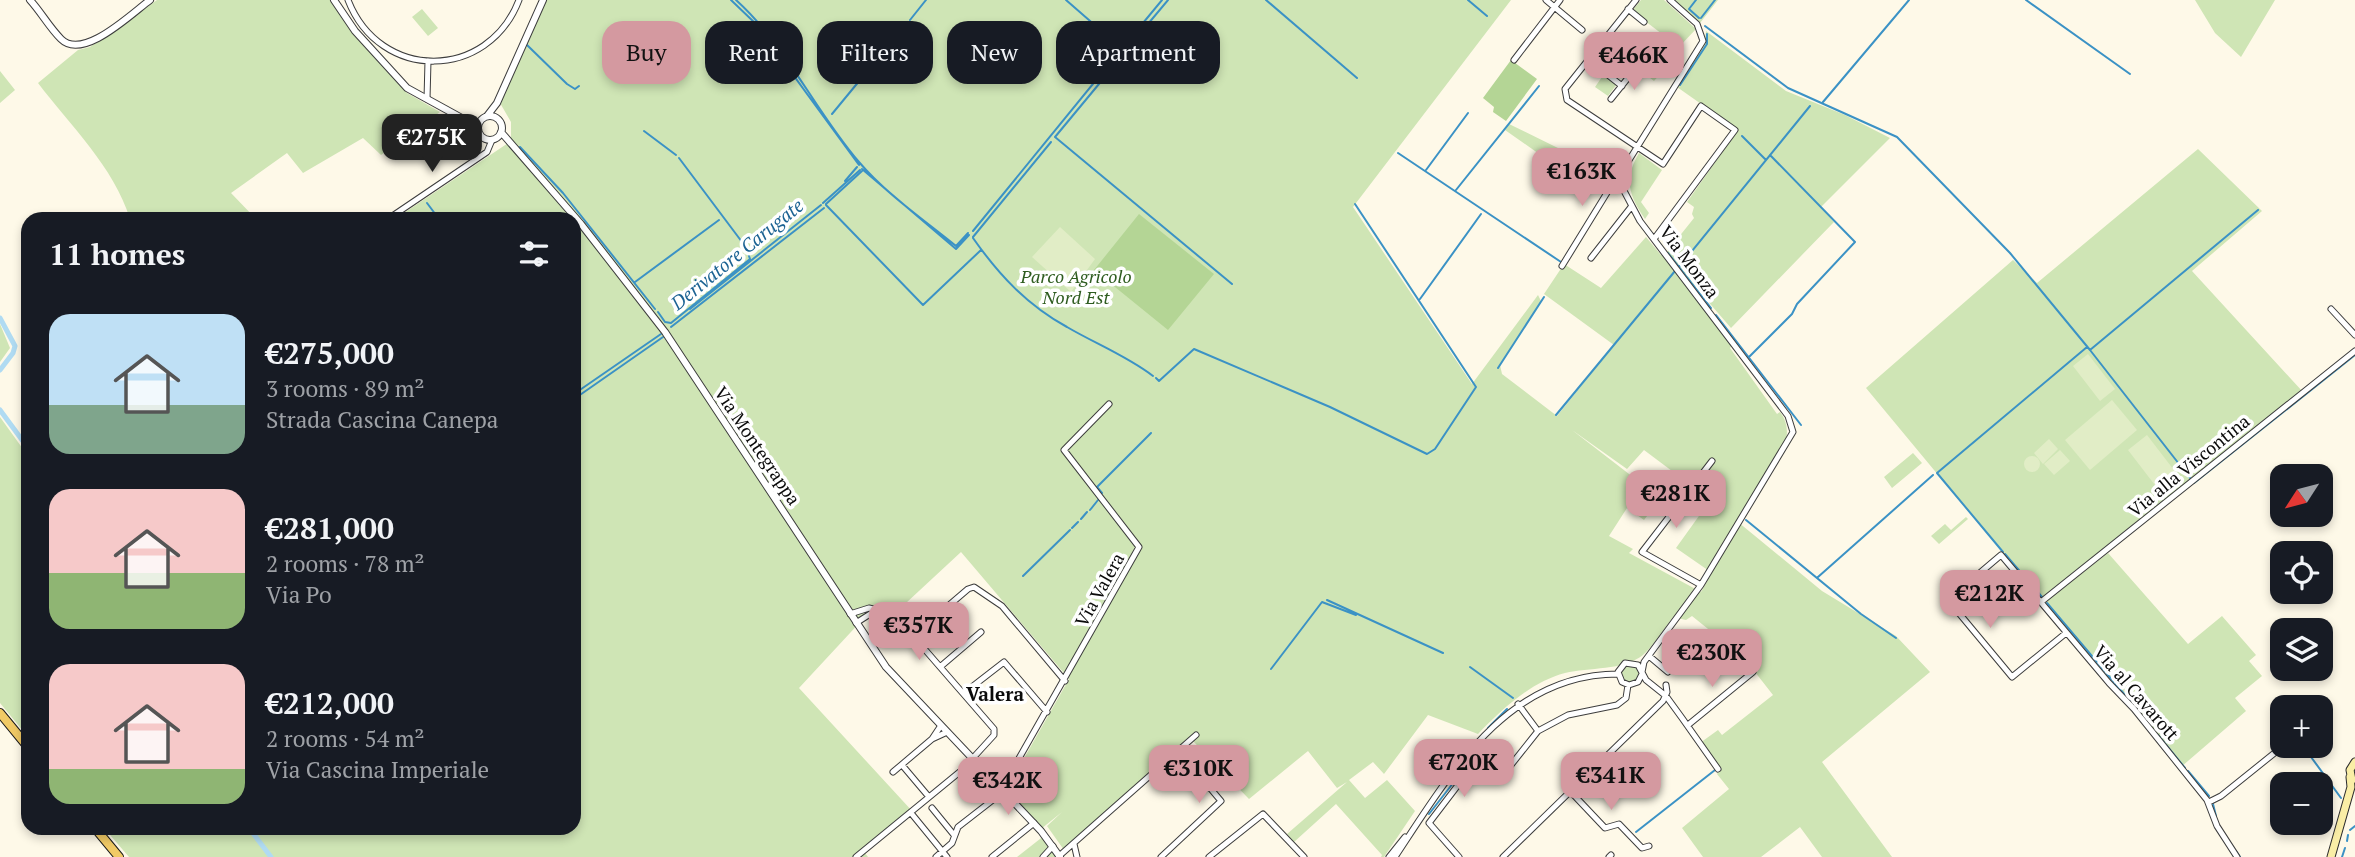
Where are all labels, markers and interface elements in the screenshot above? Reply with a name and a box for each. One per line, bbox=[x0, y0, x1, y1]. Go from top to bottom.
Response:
chip: Buy bbox=[602, 21, 691, 84]
chip: Rent bbox=[705, 21, 803, 84]
chip: Filters bbox=[817, 21, 933, 84]
chip: New bbox=[947, 21, 1042, 84]
chip: Apartment bbox=[1056, 21, 1220, 84]
pin: €466K bbox=[1585, 32, 1683, 92]
text: €466K bbox=[1600, 39, 1668, 70]
pin: €275K bbox=[383, 114, 481, 174]
text: €275K bbox=[398, 121, 466, 152]
pin: €163K bbox=[1533, 148, 1631, 208]
text: €163K bbox=[1548, 155, 1616, 186]
water label: Derivatore Carugate bbox=[664, 192, 808, 315]
street label: Via Monza bbox=[1655, 220, 1725, 303]
text: 11 homes bbox=[49, 234, 185, 274]
icon: filters bbox=[515, 235, 553, 273]
park label: Parco Agricolo Nord Est bbox=[1019, 264, 1132, 309]
text: €275,000 bbox=[266, 333, 394, 373]
icon: home bbox=[105, 342, 189, 426]
text: 3 rooms · 89 m² bbox=[266, 373, 425, 404]
street label: Via Montegrappa bbox=[709, 381, 806, 509]
text: Strada Cascina Canepa bbox=[266, 404, 498, 435]
street label: Via alla Viscontina bbox=[2122, 409, 2254, 522]
north arrow bbox=[2270, 464, 2333, 527]
map controls bbox=[2270, 464, 2333, 835]
pin: €281K bbox=[1627, 470, 1725, 530]
text: €281K bbox=[1642, 477, 1710, 508]
text: €281,000 bbox=[266, 508, 394, 548]
icon: home bbox=[105, 517, 189, 601]
button: locate bbox=[2270, 541, 2333, 604]
text: 2 rooms · 78 m² bbox=[266, 548, 425, 579]
street label: Via Valera bbox=[1069, 548, 1129, 631]
pin: €212K bbox=[1941, 570, 2039, 630]
text: €212K bbox=[1956, 577, 2024, 608]
text: Via Po bbox=[266, 579, 332, 610]
pin: €357K bbox=[870, 602, 968, 662]
text: €357K bbox=[885, 609, 953, 640]
button: layers bbox=[2270, 618, 2333, 681]
pin: €230K bbox=[1663, 630, 1761, 689]
text: €230K bbox=[1678, 636, 1746, 667]
street label: Via al Cavarott bbox=[2089, 640, 2185, 745]
district label: Valera bbox=[966, 681, 1024, 706]
text: €212,000 bbox=[266, 683, 394, 723]
icon: home bbox=[105, 692, 189, 776]
button: + bbox=[2270, 695, 2333, 758]
text: 2 rooms · 54 m² bbox=[266, 723, 425, 754]
pin: €720K bbox=[1415, 740, 1513, 799]
pin: €310K bbox=[1150, 746, 1248, 805]
text: €720K bbox=[1430, 746, 1498, 777]
text: €310K bbox=[1165, 752, 1233, 783]
pin: €341K bbox=[1562, 752, 1660, 812]
text: Via Cascina Imperiale bbox=[266, 754, 489, 785]
pin: €342K bbox=[959, 758, 1057, 817]
text: €341K bbox=[1577, 759, 1645, 790]
text: €342K bbox=[974, 764, 1042, 795]
button: − bbox=[2270, 772, 2333, 835]

